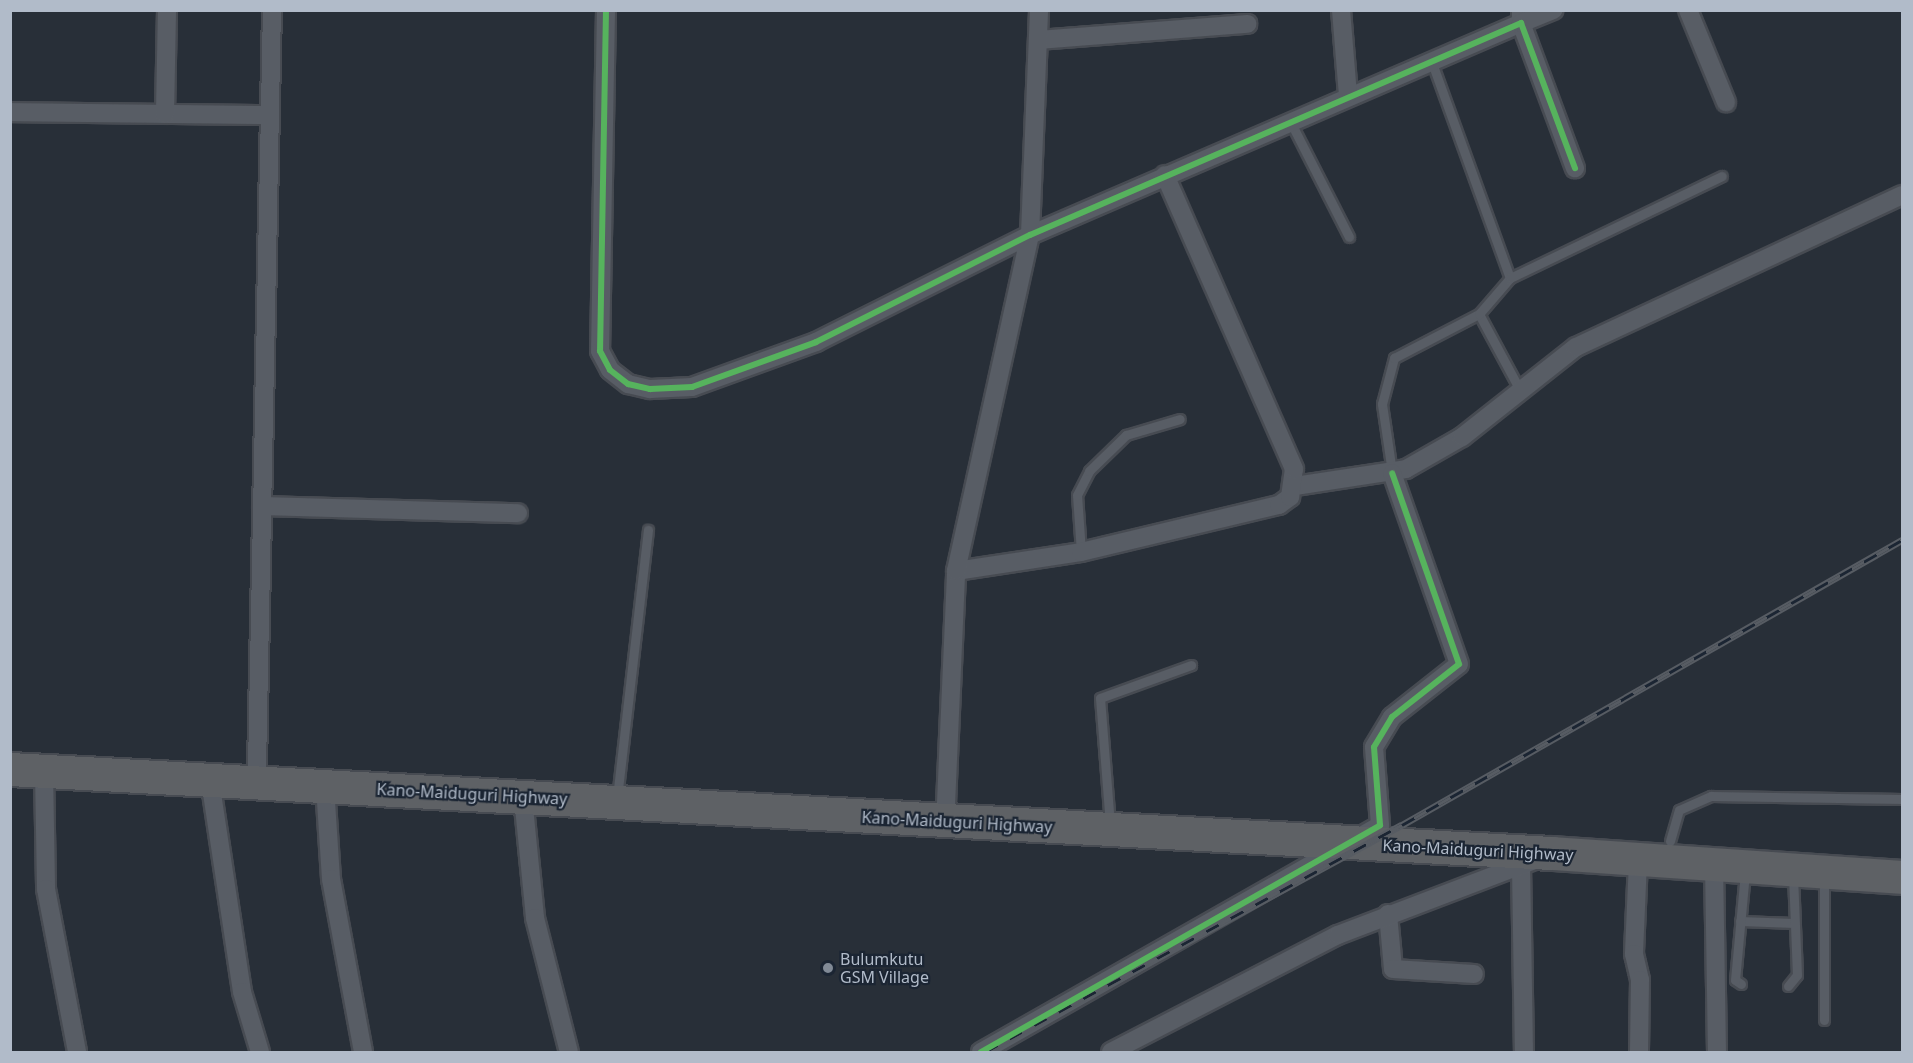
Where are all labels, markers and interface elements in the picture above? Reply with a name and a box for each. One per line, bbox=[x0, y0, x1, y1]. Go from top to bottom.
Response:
street label: Kano-Maiduguri Highway bbox=[376, 779, 568, 809]
street label: Kano-Maiduguri Highway bbox=[861, 807, 1053, 837]
street label: Kano-Maiduguri Highway bbox=[1382, 835, 1574, 865]
place label: Bulumkutu GSM Village bbox=[840, 949, 929, 987]
marker: Bulumkutu GSM Village bbox=[821, 961, 835, 975]

